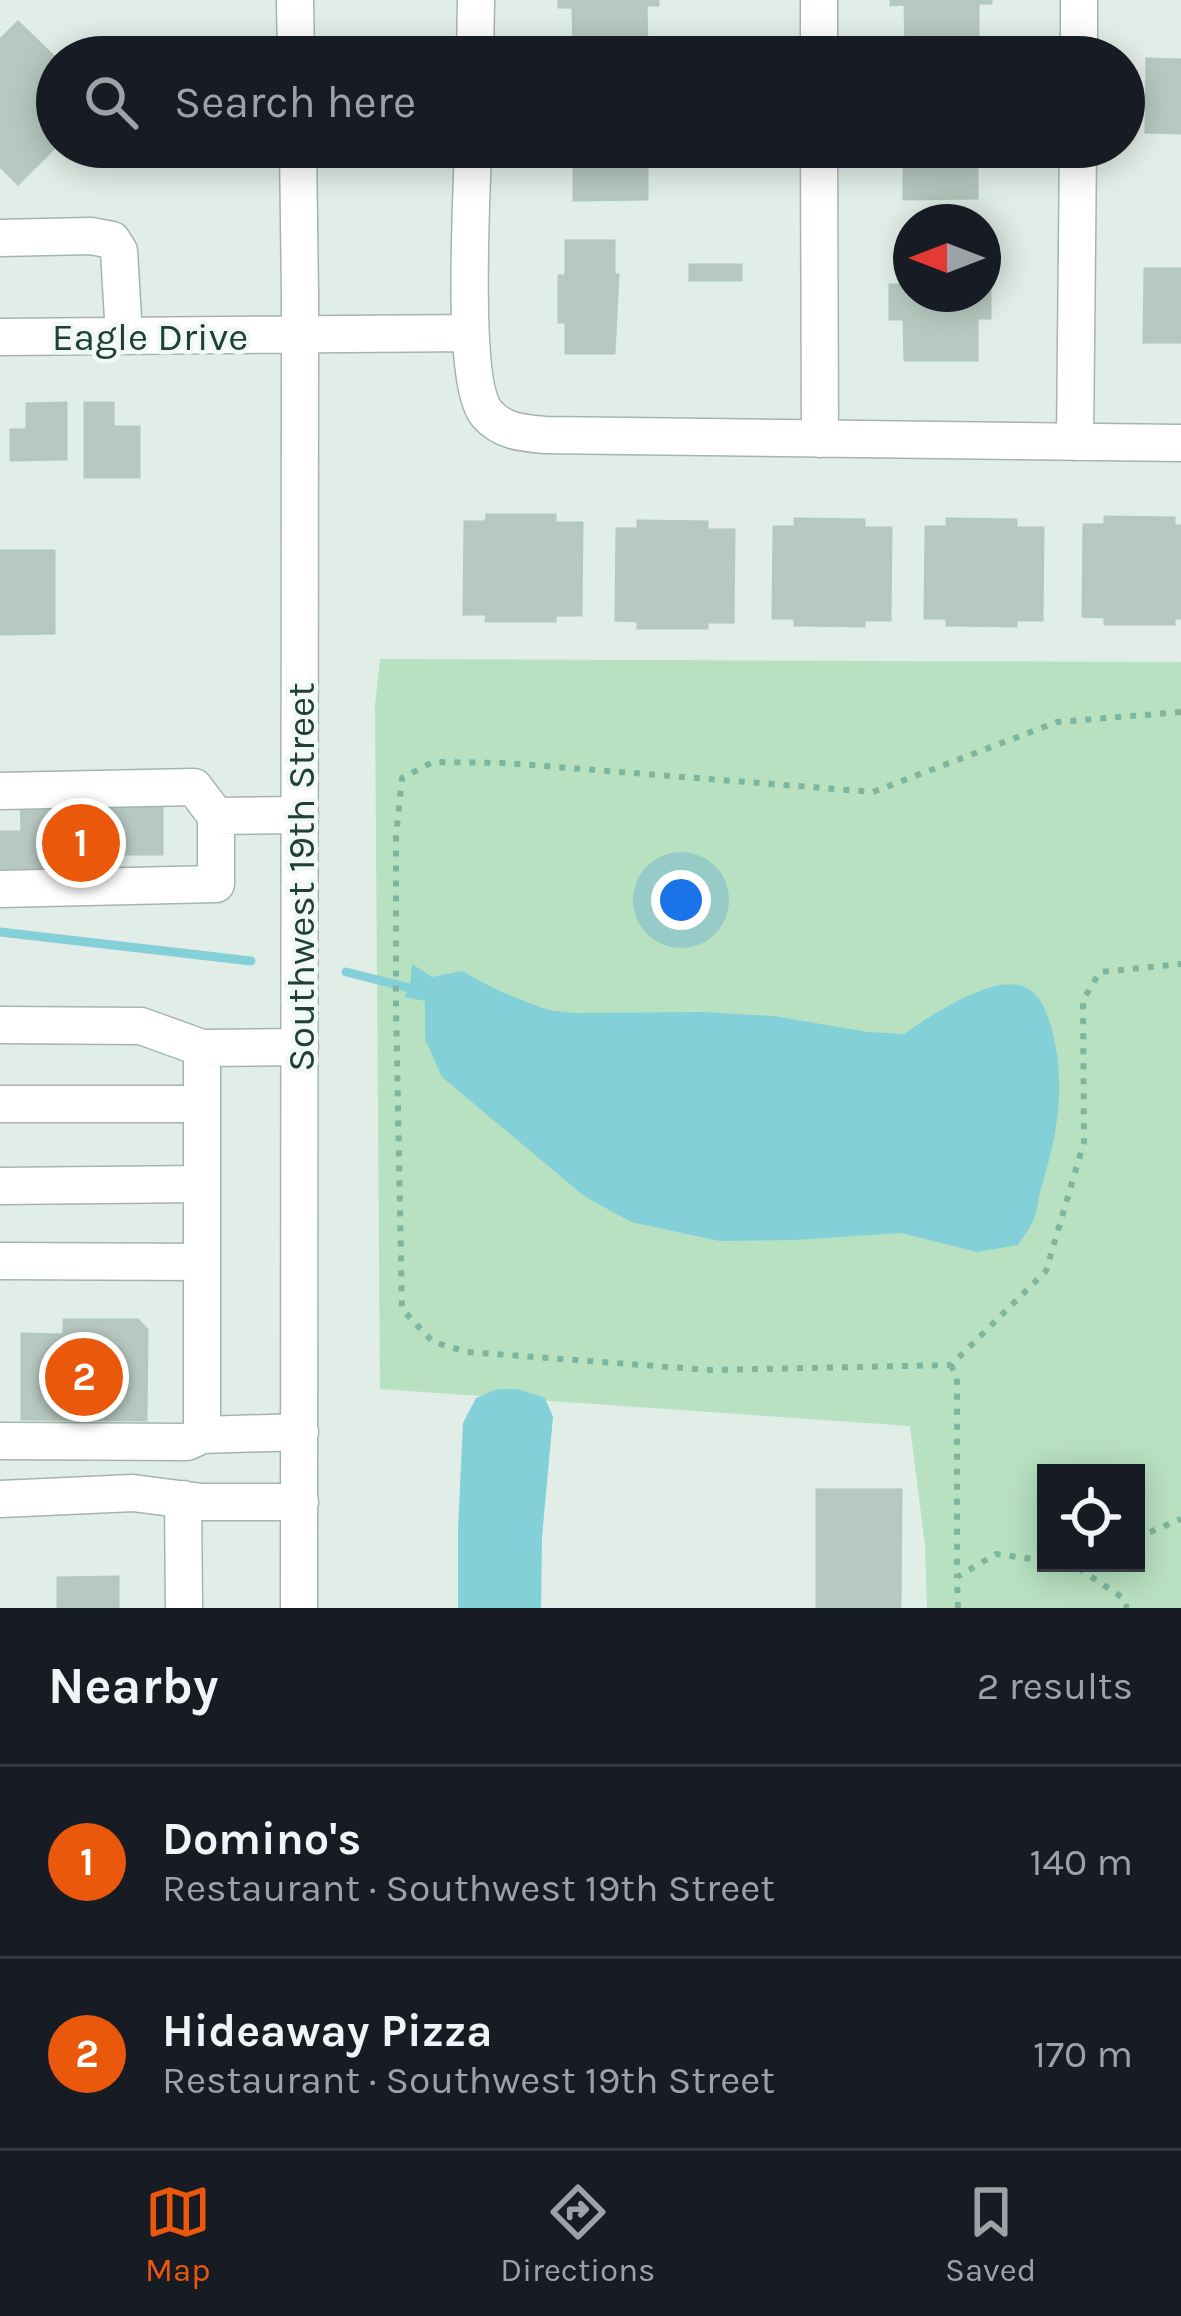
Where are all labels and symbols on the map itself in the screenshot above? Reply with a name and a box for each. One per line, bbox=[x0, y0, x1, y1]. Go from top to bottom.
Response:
north arrow bbox=[893, 204, 1001, 312]
street label: Eagle Drive bbox=[52, 314, 248, 360]
street label: Southwest 19th Street bbox=[278, 682, 324, 1072]
pin: 1 bbox=[42, 798, 120, 888]
your location bbox=[651, 870, 711, 930]
pin: 2 bbox=[45, 1332, 123, 1422]

